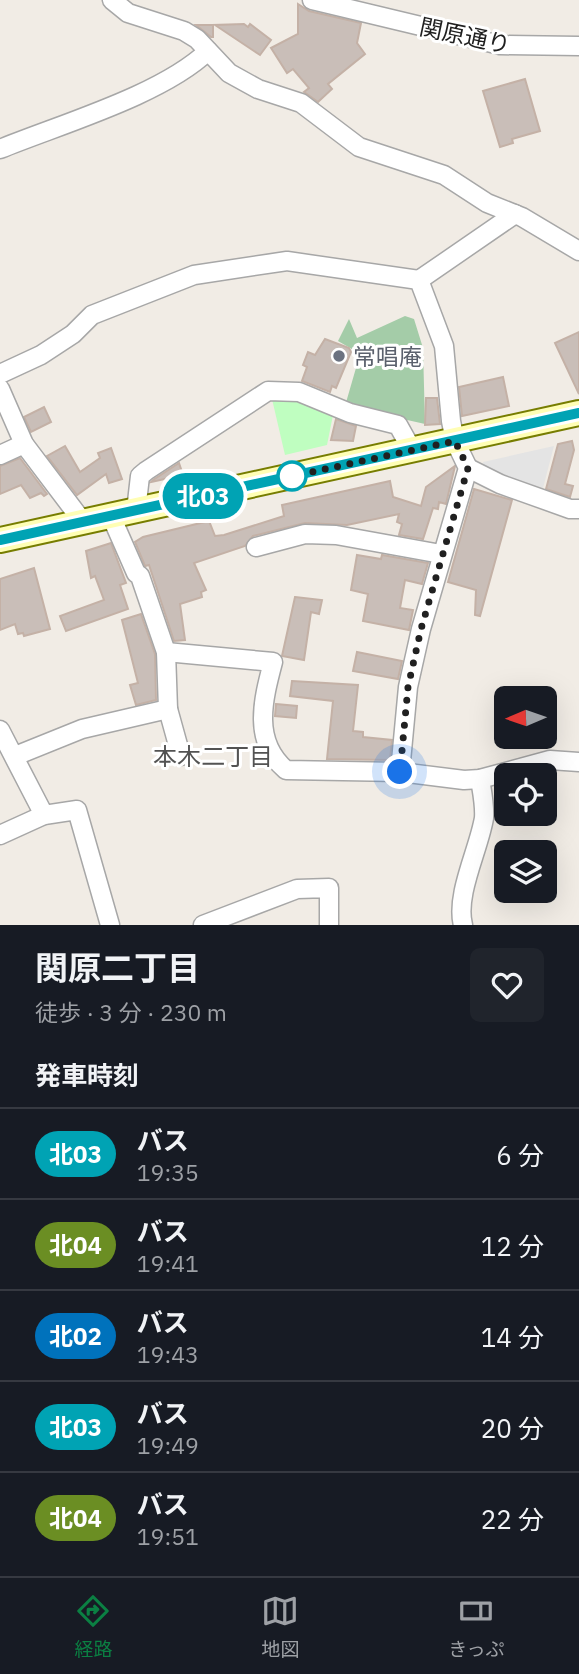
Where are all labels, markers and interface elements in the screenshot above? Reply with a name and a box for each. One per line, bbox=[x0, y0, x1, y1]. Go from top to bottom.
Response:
street label: 関原通り bbox=[417, 11, 513, 59]
place label: 常唱庵 bbox=[353, 341, 422, 371]
marker: 常唱庵 bbox=[331, 348, 347, 364]
unlabelled marker bbox=[277, 461, 307, 491]
line badge: 北03 bbox=[163, 473, 243, 519]
text: 北03 bbox=[177, 480, 229, 512]
north arrow bbox=[494, 686, 556, 749]
map controls bbox=[494, 686, 557, 903]
district label: 本木二丁目 bbox=[153, 740, 273, 772]
your location bbox=[382, 754, 417, 789]
button: locate bbox=[494, 763, 557, 826]
button: layers bbox=[494, 840, 557, 903]
text: 関原二丁目 bbox=[35, 946, 200, 989]
button: heart bbox=[470, 948, 544, 1022]
text: 徒歩 · 3 分 · 230 m bbox=[35, 997, 227, 1027]
text: 発車時刻 bbox=[35, 1058, 139, 1092]
text: バス bbox=[137, 1123, 189, 1157]
text: 北03 bbox=[49, 1138, 102, 1170]
text: 6 分 bbox=[496, 1138, 544, 1172]
text: 19:35 bbox=[137, 1157, 199, 1187]
text: バス bbox=[137, 1214, 189, 1248]
text: 北04 bbox=[49, 1229, 102, 1261]
text: 12 分 bbox=[481, 1229, 544, 1263]
text: 19:41 bbox=[137, 1248, 199, 1278]
text: バス bbox=[137, 1305, 189, 1339]
text: 北02 bbox=[49, 1320, 102, 1352]
text: 14 分 bbox=[481, 1320, 544, 1354]
text: 19:43 bbox=[137, 1339, 199, 1369]
text: バス bbox=[137, 1396, 189, 1430]
text: 北03 bbox=[49, 1411, 102, 1443]
text: 20 分 bbox=[481, 1411, 544, 1445]
text: 19:49 bbox=[137, 1430, 199, 1460]
text: バス bbox=[137, 1487, 189, 1521]
text: 北04 bbox=[49, 1502, 102, 1534]
text: 22 分 bbox=[481, 1502, 544, 1536]
text: 19:51 bbox=[137, 1521, 199, 1551]
tab: 経路 bbox=[74, 1592, 112, 1661]
tab: 地図 bbox=[261, 1592, 299, 1661]
tab: きっぷ bbox=[448, 1592, 505, 1661]

